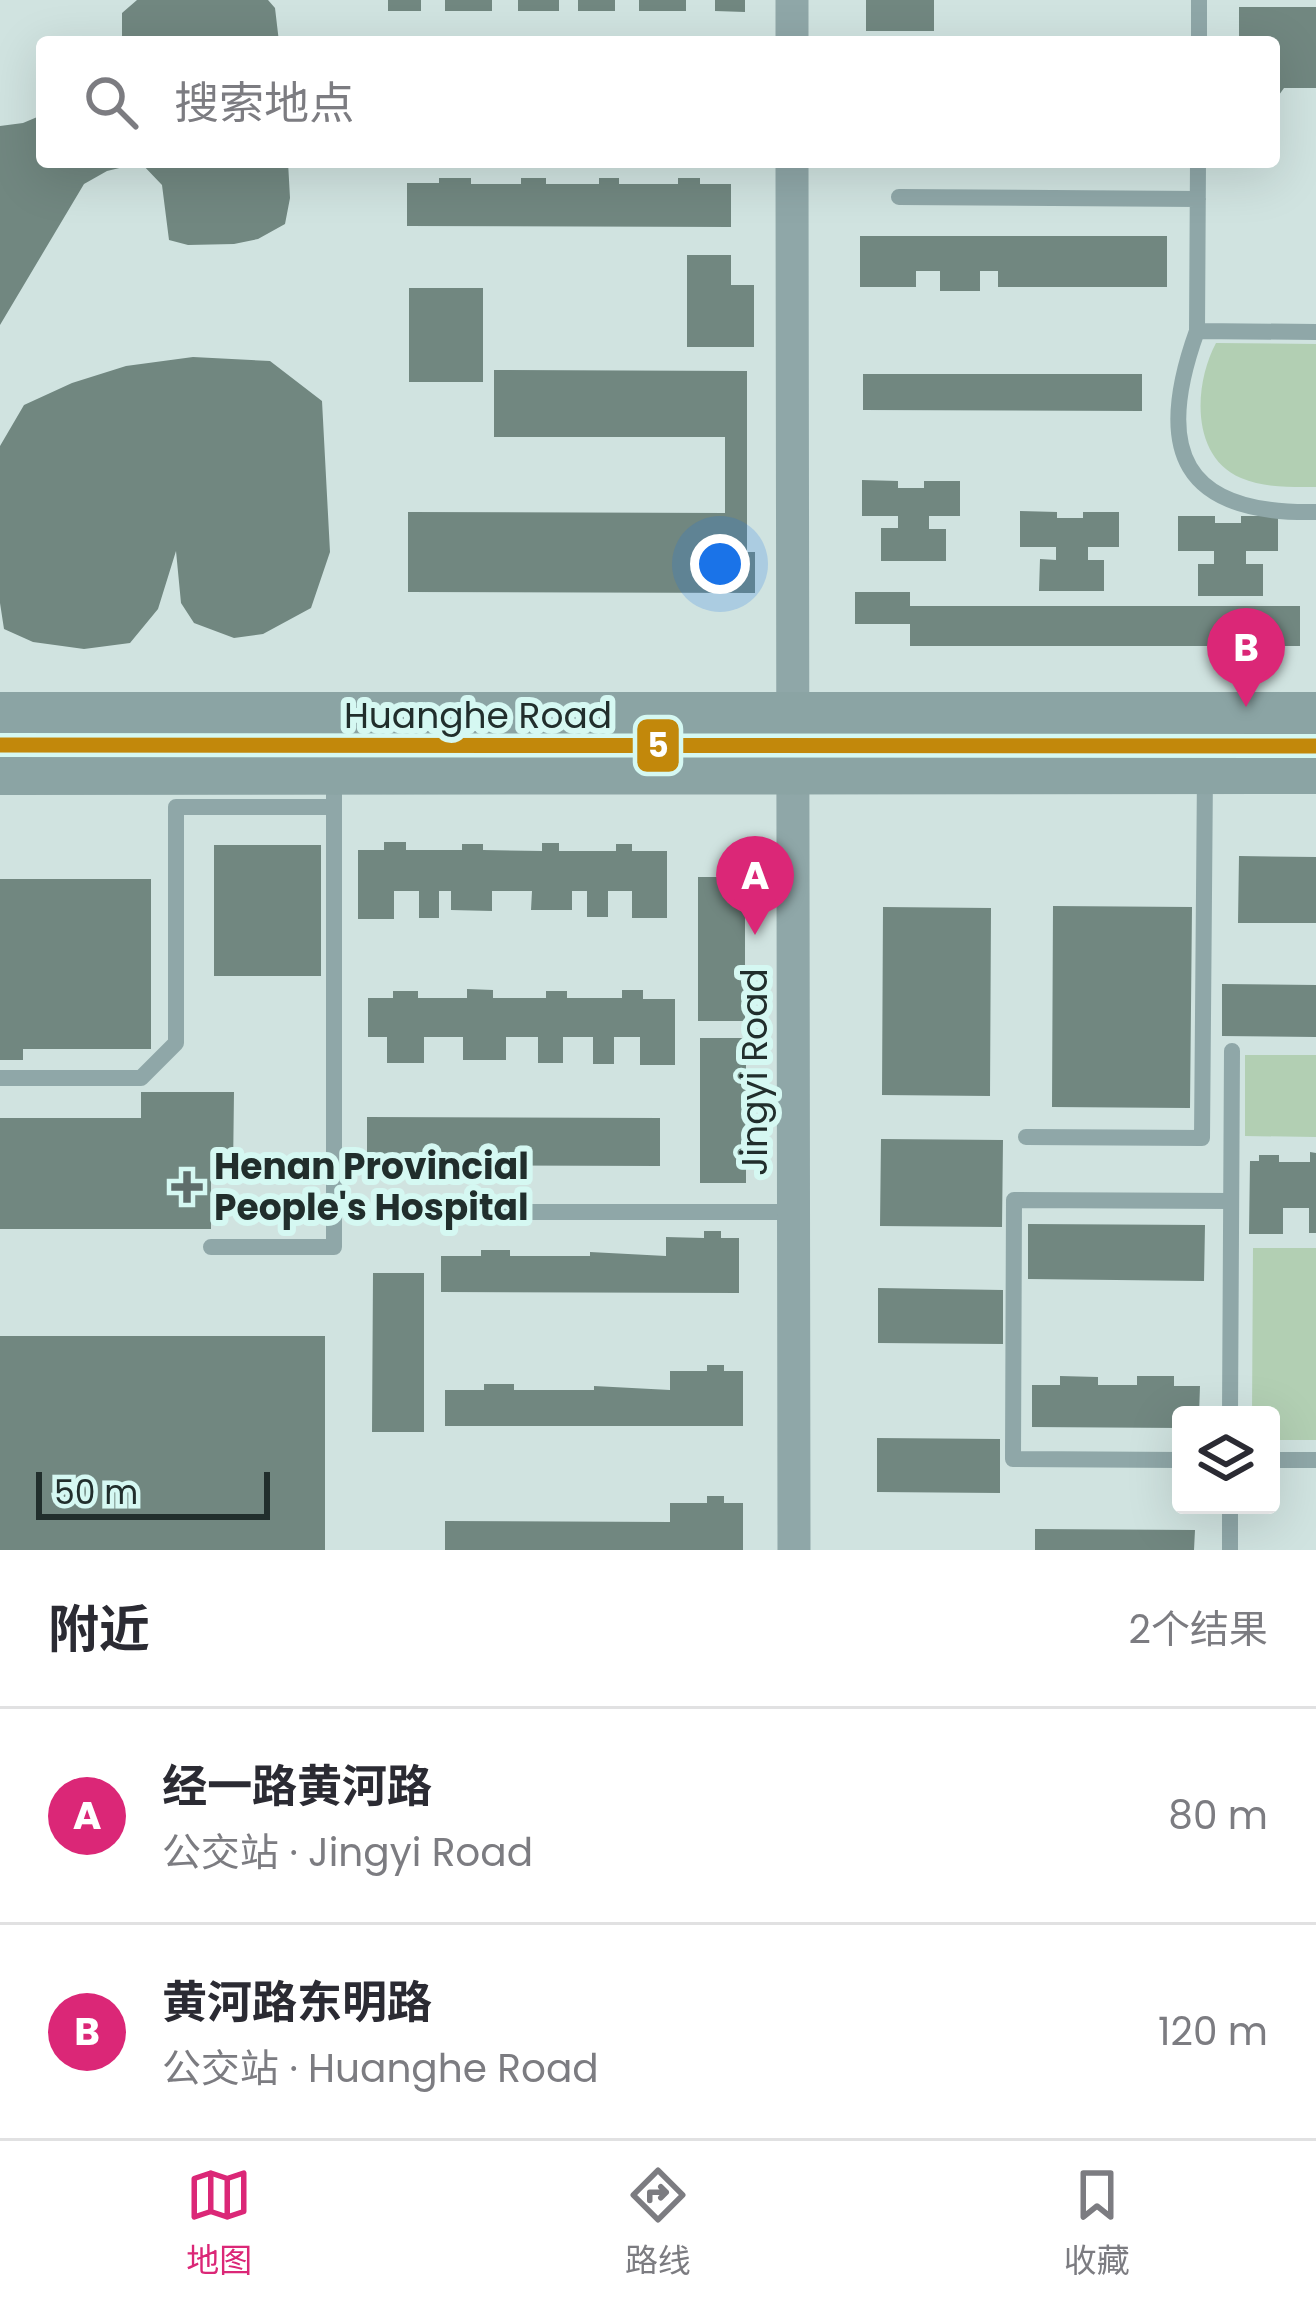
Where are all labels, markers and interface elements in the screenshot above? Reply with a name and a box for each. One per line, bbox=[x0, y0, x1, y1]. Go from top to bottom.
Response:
search box bbox=[36, 36, 1280, 168]
icon: search bbox=[78, 69, 144, 135]
text: 搜索地点 bbox=[174, 72, 354, 135]
your location bbox=[690, 534, 750, 594]
pin: B bbox=[1207, 608, 1285, 707]
street label: Huanghe Road bbox=[344, 690, 612, 741]
line badge: 5 bbox=[635, 717, 681, 774]
text: 5 bbox=[647, 722, 669, 769]
pin: A bbox=[716, 836, 794, 935]
street label: Jingyi Road bbox=[729, 968, 780, 1176]
place label: Henan Provincial People's Hospital bbox=[214, 1141, 529, 1233]
marker: Henan Provincial People's Hospital bbox=[171, 1171, 203, 1203]
map controls bbox=[1172, 1406, 1280, 1514]
button: layers bbox=[1172, 1406, 1280, 1514]
scale bar bbox=[36, 1466, 270, 1519]
text: 50 m bbox=[54, 1469, 138, 1516]
text: 附近 bbox=[48, 1593, 150, 1665]
text: 2个结果 bbox=[1129, 1602, 1268, 1657]
text: 经一路黄河路 bbox=[162, 1755, 432, 1818]
text: A bbox=[73, 1788, 101, 1843]
text: 80 m bbox=[1168, 1788, 1268, 1843]
text: 公交站 · Jingyi Road bbox=[162, 1825, 533, 1880]
text: 黄河路东明路 bbox=[162, 1971, 432, 2034]
text: B bbox=[74, 2004, 100, 2059]
text: 120 m bbox=[1158, 2004, 1268, 2059]
text: 公交站 · Huanghe Road bbox=[162, 2041, 599, 2096]
tab: 地图 bbox=[186, 2162, 252, 2286]
tab: 路线 bbox=[625, 2162, 691, 2286]
tab: 收藏 bbox=[1064, 2162, 1130, 2286]

